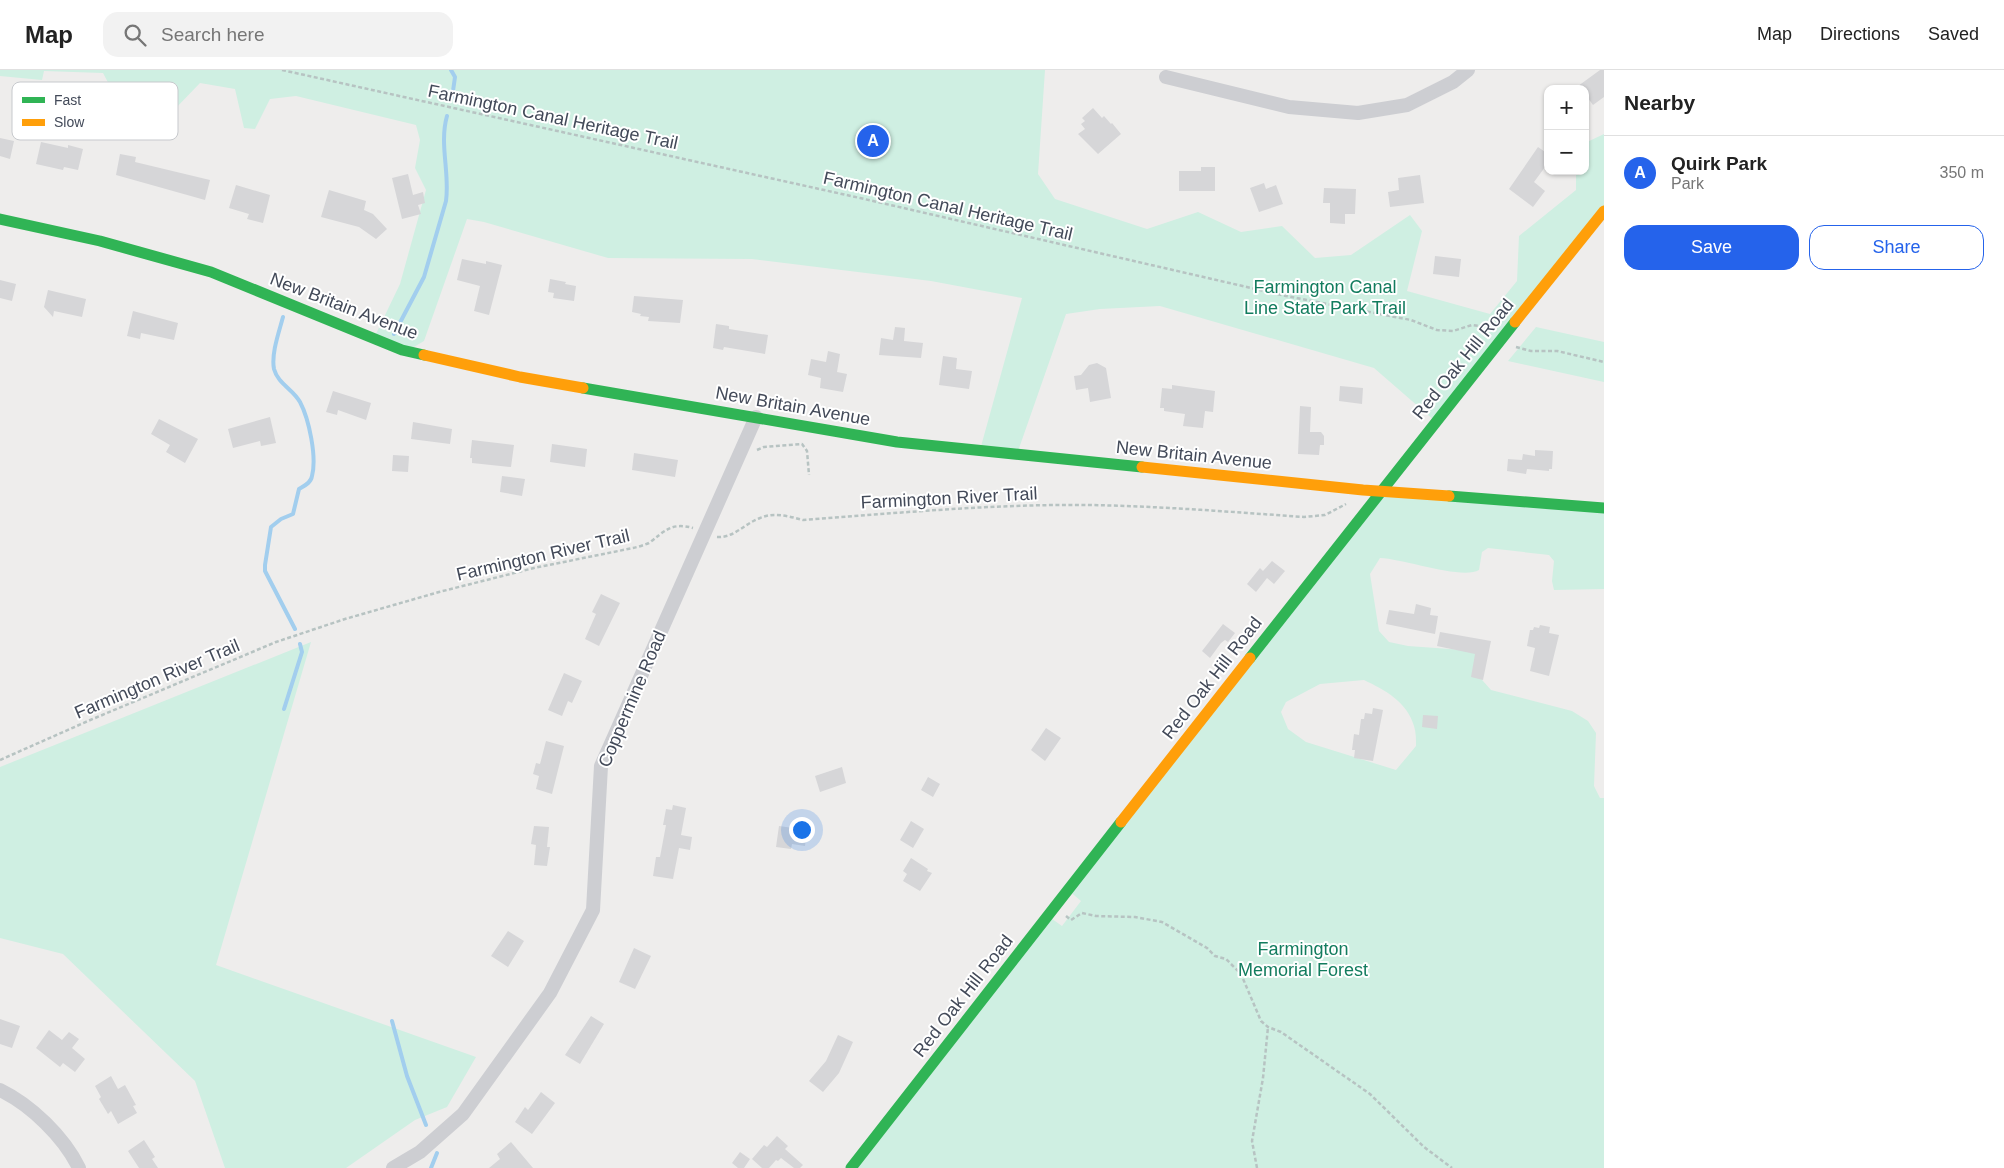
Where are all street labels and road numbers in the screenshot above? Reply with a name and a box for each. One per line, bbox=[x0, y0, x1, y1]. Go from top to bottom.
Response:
street label: Farmington Canal Heritage Trail bbox=[426, 81, 680, 153]
street label: Farmington Canal Heritage Trail bbox=[821, 168, 1075, 244]
street label: New Britain Avenue bbox=[267, 269, 421, 343]
street label: Red Oak Hill Road bbox=[1408, 295, 1518, 423]
street label: New Britain Avenue bbox=[714, 383, 872, 429]
street label: New Britain Avenue bbox=[1115, 437, 1273, 473]
street label: Farmington River Trail bbox=[860, 483, 1038, 513]
street label: Farmington River Trail bbox=[454, 525, 632, 585]
street label: Red Oak Hill Road bbox=[1158, 613, 1266, 743]
street label: Coppermine Road bbox=[594, 628, 670, 770]
street label: Farmington River Trail bbox=[72, 635, 242, 723]
street label: Red Oak Hill Road bbox=[909, 931, 1017, 1061]

